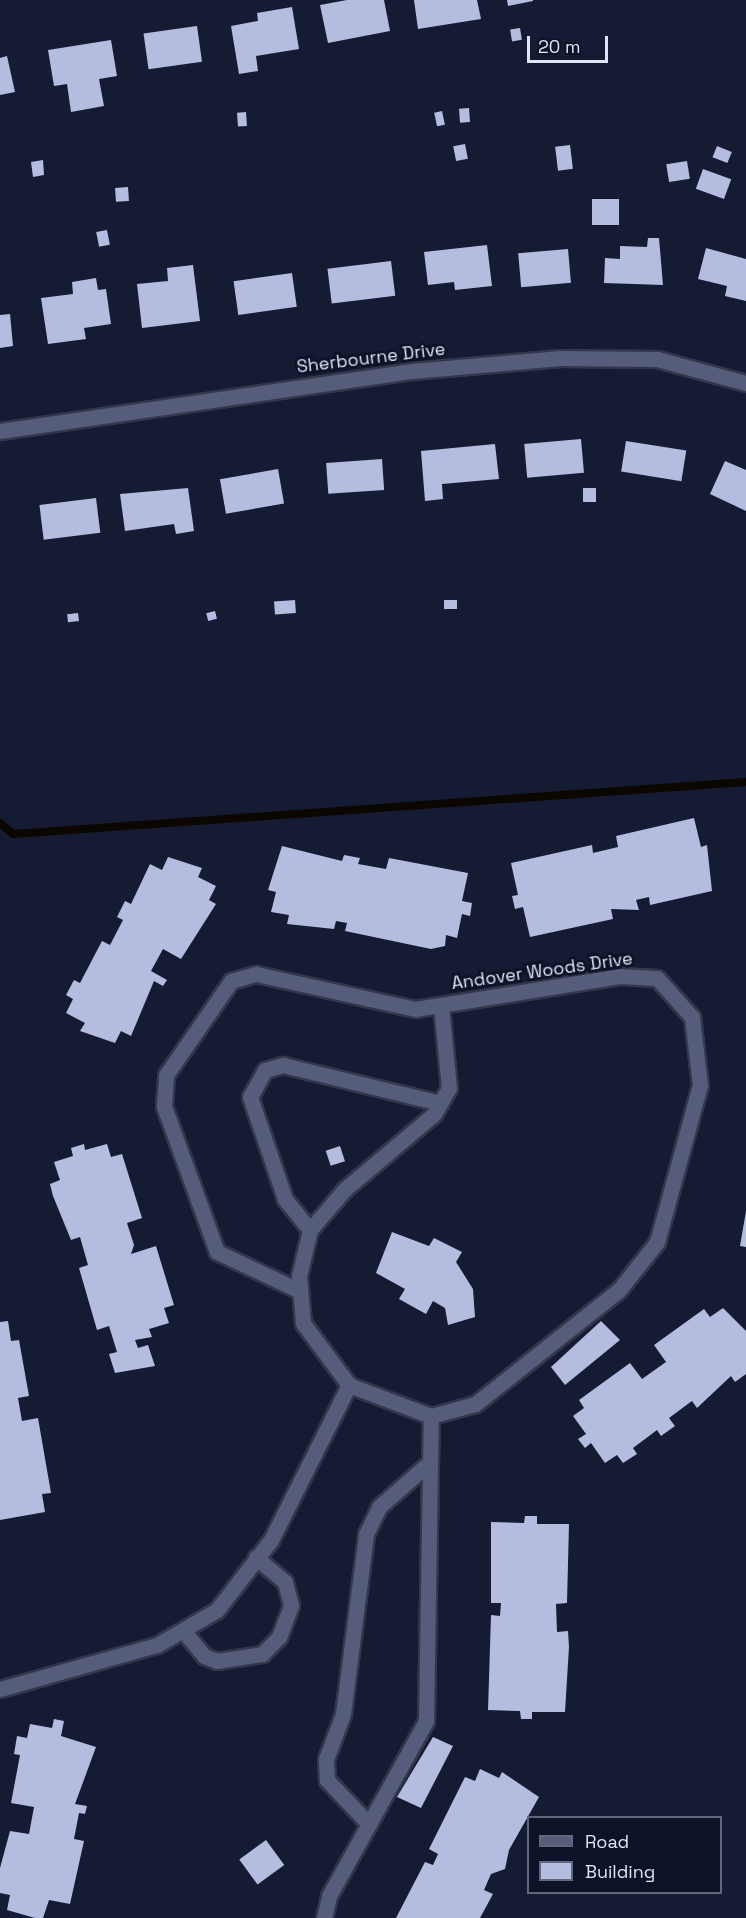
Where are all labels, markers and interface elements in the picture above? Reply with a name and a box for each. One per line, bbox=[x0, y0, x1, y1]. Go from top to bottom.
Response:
scale bar bbox=[530, 24, 611, 62]
text: 20 m bbox=[538, 35, 581, 58]
street label: Sherbourne Drive bbox=[296, 338, 446, 378]
street label: Andover Woods Drive bbox=[450, 948, 634, 994]
legend bbox=[527, 1816, 722, 1894]
text: Road bbox=[585, 1830, 629, 1853]
text: Building bbox=[585, 1860, 655, 1883]

